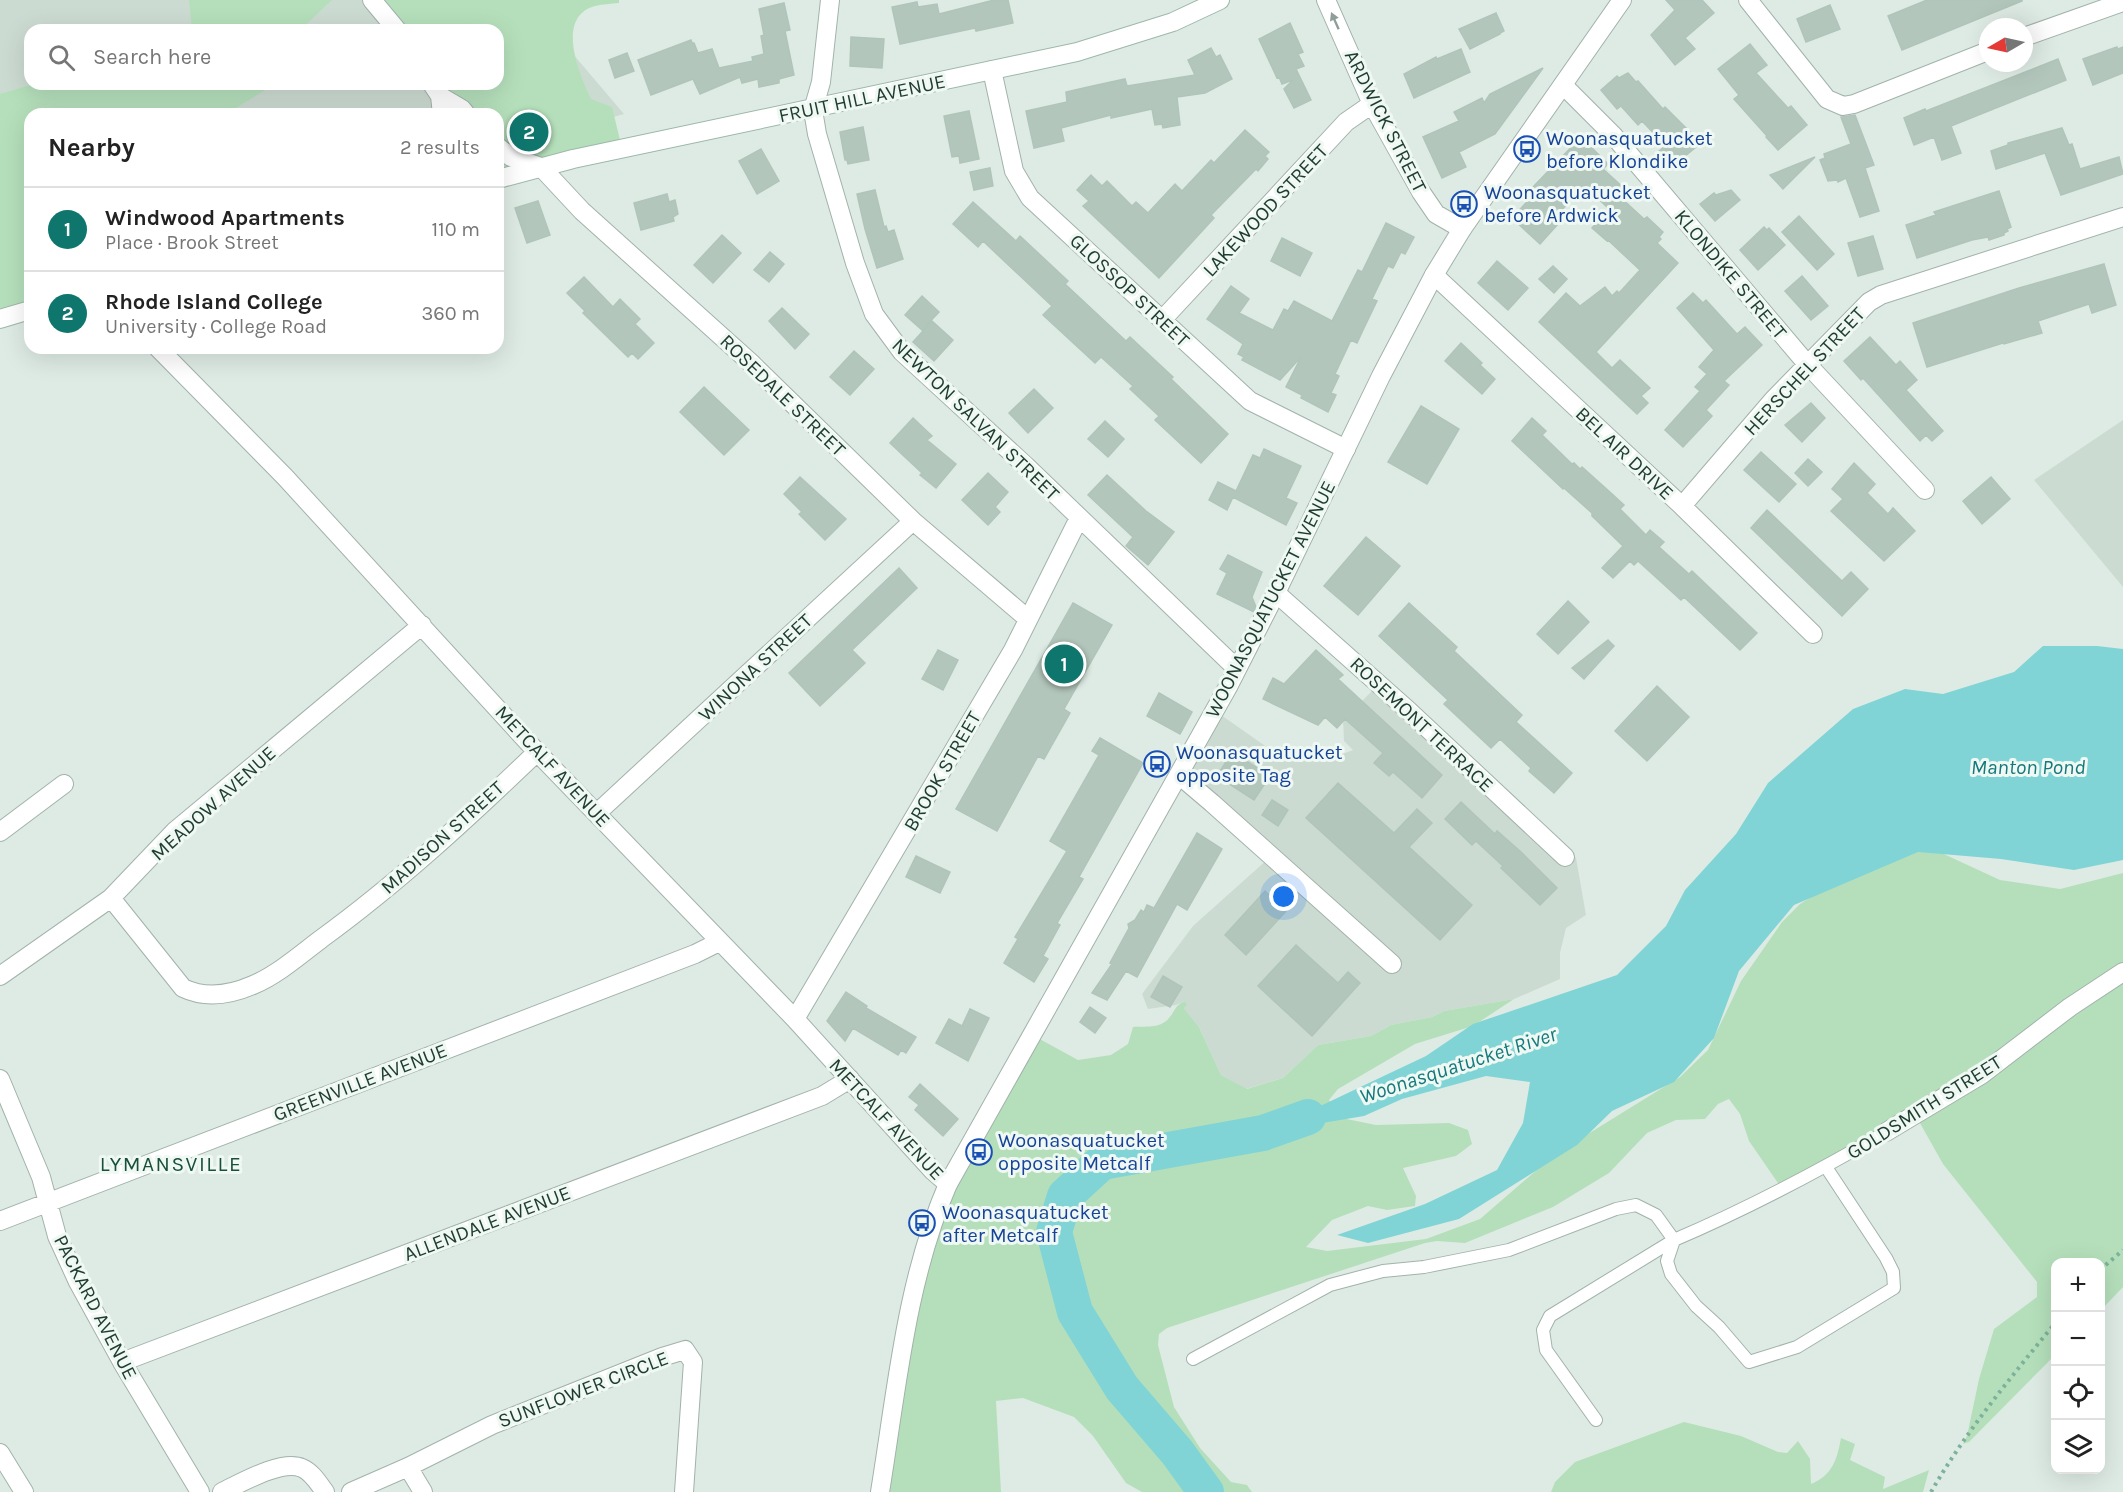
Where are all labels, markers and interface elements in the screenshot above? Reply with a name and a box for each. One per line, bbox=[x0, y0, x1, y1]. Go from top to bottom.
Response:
one-way arrow bbox=[1331, 13, 1340, 30]
north arrow bbox=[1979, 18, 2033, 72]
search box bbox=[24, 24, 504, 90]
icon: search bbox=[45, 41, 78, 74]
text: Search here bbox=[93, 44, 211, 70]
street label: ARDWICK STREET bbox=[1340, 46, 1431, 196]
street label: FRUIT HILL AVENUE bbox=[777, 70, 948, 127]
pin: 2 bbox=[510, 110, 548, 154]
place label: Woonasquatucket before Klondike bbox=[1546, 127, 1713, 173]
text: Nearby bbox=[48, 132, 135, 163]
bus stop icon: Woonasquatucket before Klondike bbox=[1512, 134, 1542, 164]
text: 2 results bbox=[400, 136, 480, 159]
street label: LAKEWOOD STREET bbox=[1198, 139, 1333, 281]
place label: Woonasquatucket before Ardwick bbox=[1484, 181, 1651, 227]
bus stop icon: Woonasquatucket before Ardwick bbox=[1449, 189, 1479, 219]
text: Windwood Apartments bbox=[105, 205, 345, 231]
street label: KLONDIKE STREET bbox=[1670, 205, 1791, 344]
text: 1 bbox=[64, 218, 71, 241]
text: 110 m bbox=[431, 218, 480, 241]
street label: GLOSSOP STREET bbox=[1065, 229, 1194, 352]
text: Place · Brook Street bbox=[105, 231, 279, 254]
text: Rhode Island College bbox=[105, 289, 323, 315]
text: 2 bbox=[61, 302, 74, 325]
text: 360 m bbox=[421, 302, 480, 325]
street label: HERSCHEL STREET bbox=[1739, 303, 1870, 440]
text: University · College Road bbox=[105, 315, 327, 338]
street label: ROSEDALE STREET bbox=[715, 330, 850, 461]
street label: NEWTON SALVAN STREET bbox=[887, 333, 1064, 505]
street label: BEL AIR DRIVE bbox=[1571, 402, 1678, 505]
street label: WOONASQUATUCKET AVENUE bbox=[1201, 477, 1340, 721]
street label: WINONA STREET bbox=[694, 609, 817, 726]
pin: 1 bbox=[1044, 642, 1084, 686]
street label: ROSEMONT TERRACE bbox=[1345, 652, 1498, 797]
street label: METCALF AVENUE bbox=[490, 701, 615, 832]
street label: BROOK STREET bbox=[899, 707, 986, 835]
street label: MEADOW AVENUE bbox=[146, 741, 280, 865]
place label: Woonasquatucket opposite Tag bbox=[1176, 741, 1343, 787]
bus stop icon: Woonasquatucket opposite Tag bbox=[1142, 749, 1172, 779]
water label: Manton Pond bbox=[1971, 755, 2085, 779]
street label: MADISON STREET bbox=[376, 776, 509, 899]
your location bbox=[1269, 882, 1298, 911]
water label: Woonasquatucket River bbox=[1356, 1022, 1560, 1108]
street label: GREENVILLE AVENUE bbox=[270, 1039, 450, 1126]
street label: GOLDSMITH STREET bbox=[1843, 1051, 2006, 1164]
street label: METCALF AVENUE bbox=[824, 1054, 949, 1185]
place label: Woonasquatucket opposite Metcalf bbox=[998, 1129, 1165, 1175]
bus stop icon: Woonasquatucket opposite Metcalf bbox=[964, 1137, 994, 1167]
district label: LYMANSVILLE bbox=[100, 1152, 242, 1176]
street label: ALLENDALE AVENUE bbox=[401, 1181, 574, 1266]
place label: Woonasquatucket after Metcalf bbox=[942, 1201, 1109, 1247]
bus stop icon: Woonasquatucket after Metcalf bbox=[907, 1208, 937, 1238]
street label: PACKARD AVENUE bbox=[49, 1231, 142, 1383]
map controls bbox=[2051, 1258, 2105, 1474]
button: + bbox=[2051, 1258, 2105, 1312]
button: − bbox=[2051, 1312, 2105, 1366]
street label: SUNFLOWER CIRCLE bbox=[495, 1346, 672, 1433]
button: locate bbox=[2051, 1366, 2105, 1420]
button: layers bbox=[2051, 1420, 2105, 1474]

